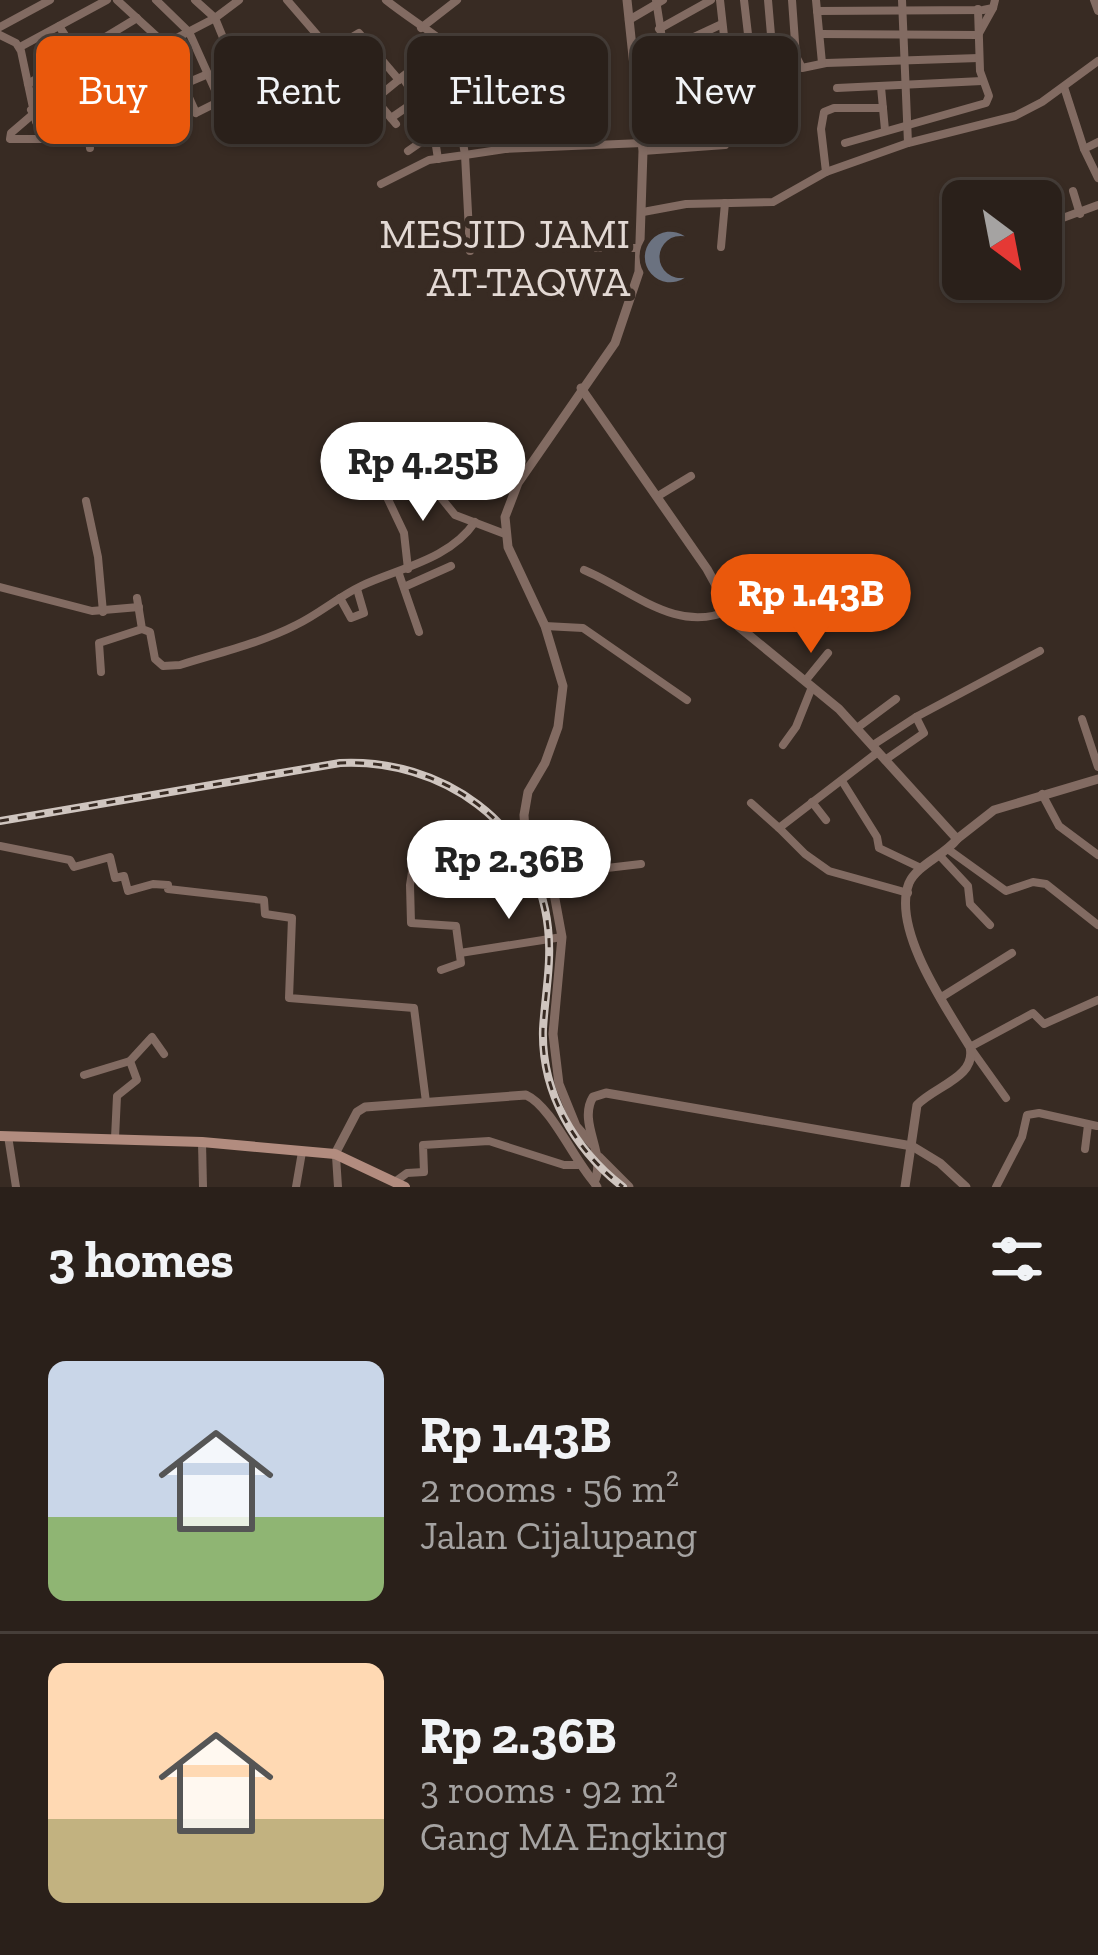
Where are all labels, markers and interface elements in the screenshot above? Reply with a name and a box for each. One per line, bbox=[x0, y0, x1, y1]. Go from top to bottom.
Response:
chip: Buy bbox=[36, 36, 190, 144]
chip: Rent bbox=[214, 36, 383, 144]
chip: Filters bbox=[407, 36, 608, 144]
chip: New bbox=[632, 36, 798, 144]
north arrow bbox=[942, 180, 1062, 300]
map controls bbox=[942, 180, 1062, 300]
place label: MESJID JAMI AT-TAQWA bbox=[379, 208, 631, 307]
mosque icon: MESJID JAMI AT-TAQWA bbox=[641, 228, 699, 286]
pin: Rp 4.25B bbox=[299, 422, 547, 524]
text: Rp 4.25B bbox=[347, 437, 499, 484]
pin: Rp 1.43B bbox=[687, 554, 935, 656]
text: Rp 1.43B bbox=[738, 569, 884, 616]
pin: Rp 2.36B bbox=[385, 820, 633, 922]
text: Rp 2.36B bbox=[434, 835, 584, 882]
icon: filters bbox=[984, 1226, 1050, 1292]
text: 3 homes bbox=[48, 1229, 234, 1290]
text: Rp 1.43B bbox=[420, 1404, 611, 1465]
icon: home bbox=[144, 1409, 288, 1553]
text: 2 rooms · 56 m² bbox=[420, 1465, 679, 1512]
text: Jalan Cijalupang bbox=[420, 1512, 697, 1559]
text: Rp 2.36B bbox=[420, 1705, 616, 1766]
icon: home bbox=[144, 1711, 288, 1855]
text: 3 rooms · 92 m² bbox=[420, 1766, 678, 1813]
text: Gang MA Engking bbox=[420, 1813, 727, 1860]

